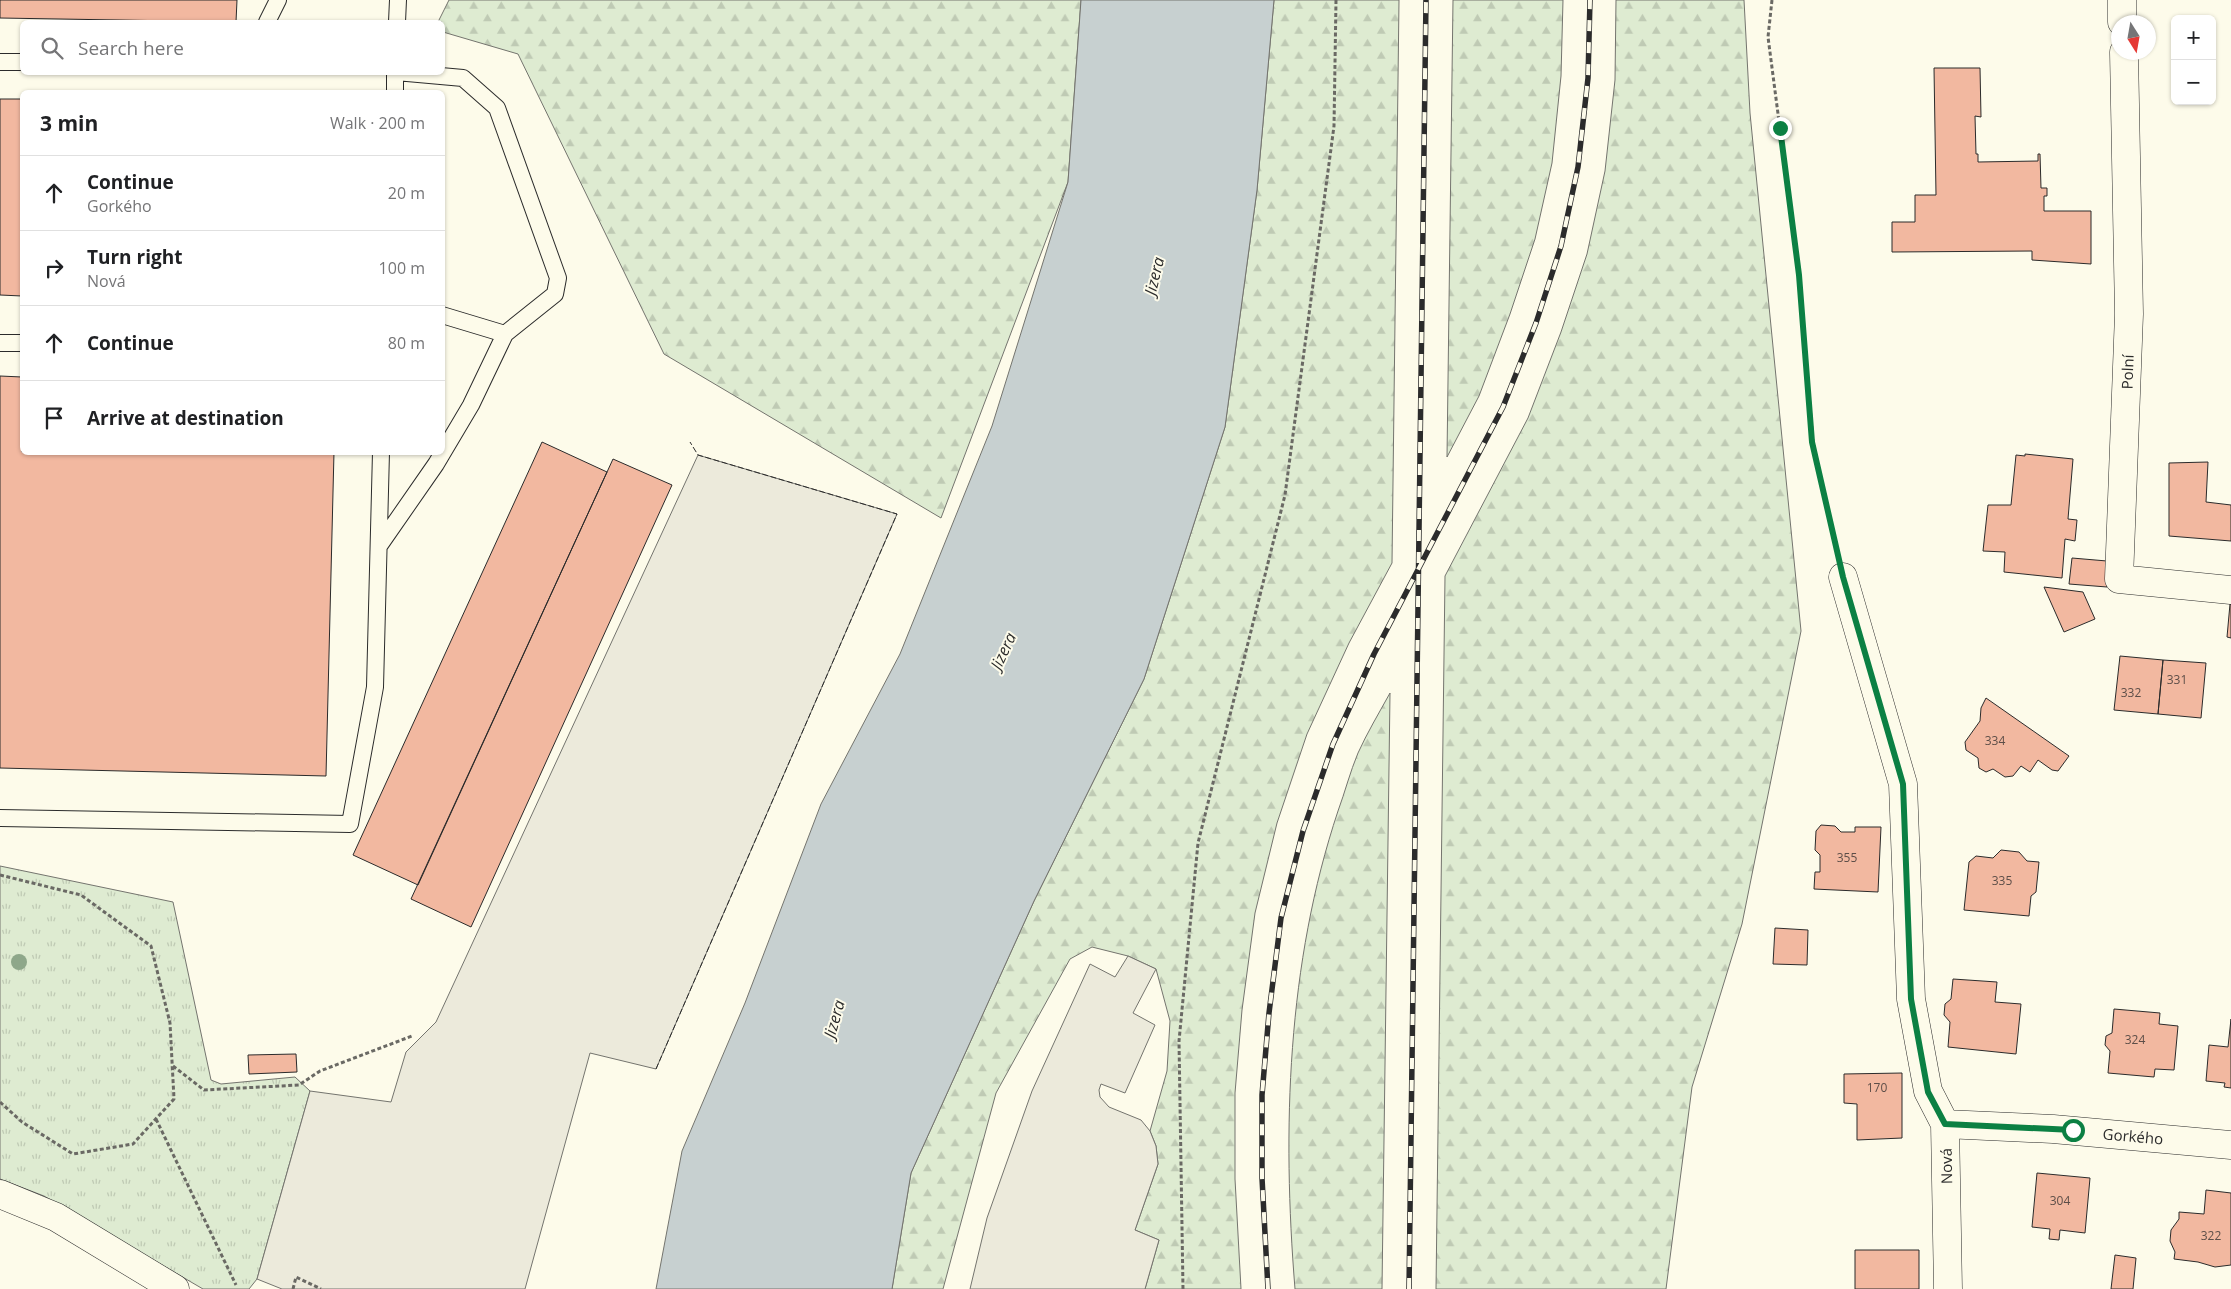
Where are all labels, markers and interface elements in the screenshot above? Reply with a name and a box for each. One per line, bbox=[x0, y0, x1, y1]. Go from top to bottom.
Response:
north arrow bbox=[2111, 15, 2156, 60]
map controls bbox=[2171, 15, 2216, 105]
button: + bbox=[2171, 15, 2216, 60]
search box bbox=[20, 20, 445, 75]
icon: search bbox=[38, 34, 66, 62]
text: Search here bbox=[78, 35, 184, 61]
button: − bbox=[2171, 60, 2216, 105]
text: 3 min bbox=[40, 109, 98, 137]
text: Walk · 200 m bbox=[330, 112, 425, 134]
route end bbox=[1769, 117, 1792, 140]
text: Continue bbox=[87, 169, 174, 195]
icon: ahead bbox=[40, 179, 68, 207]
text: 20 m bbox=[388, 182, 425, 204]
text: Gorkého bbox=[87, 195, 152, 217]
text: Turn right bbox=[87, 244, 182, 270]
icon: right bbox=[40, 254, 68, 282]
water label: Jizera bbox=[1138, 255, 1169, 300]
text: 100 m bbox=[379, 257, 425, 279]
text: Nová bbox=[87, 270, 126, 292]
icon: ahead bbox=[40, 329, 68, 357]
text: Continue bbox=[87, 330, 174, 356]
text: 80 m bbox=[388, 332, 425, 354]
street label: Polní bbox=[2116, 353, 2138, 390]
icon: arrive bbox=[40, 404, 68, 432]
text: Arrive at destination bbox=[87, 405, 284, 431]
water label: Jizera bbox=[984, 629, 1021, 676]
house number: 331 bbox=[2167, 671, 2187, 688]
house number: 332 bbox=[2121, 684, 2141, 701]
house number: 334 bbox=[1985, 732, 2005, 749]
house number: 355 bbox=[1837, 849, 1857, 866]
house number: 335 bbox=[1992, 872, 2012, 889]
water label: Jizera bbox=[817, 997, 850, 1044]
house number: 324 bbox=[2125, 1031, 2145, 1048]
house number: 170 bbox=[1867, 1079, 1887, 1096]
route start bbox=[2062, 1119, 2085, 1142]
street label: Gorkého bbox=[2102, 1123, 2164, 1149]
street label: Nová bbox=[1936, 1148, 1956, 1184]
house number: 304 bbox=[2050, 1192, 2070, 1209]
house number: 322 bbox=[2201, 1227, 2221, 1244]

